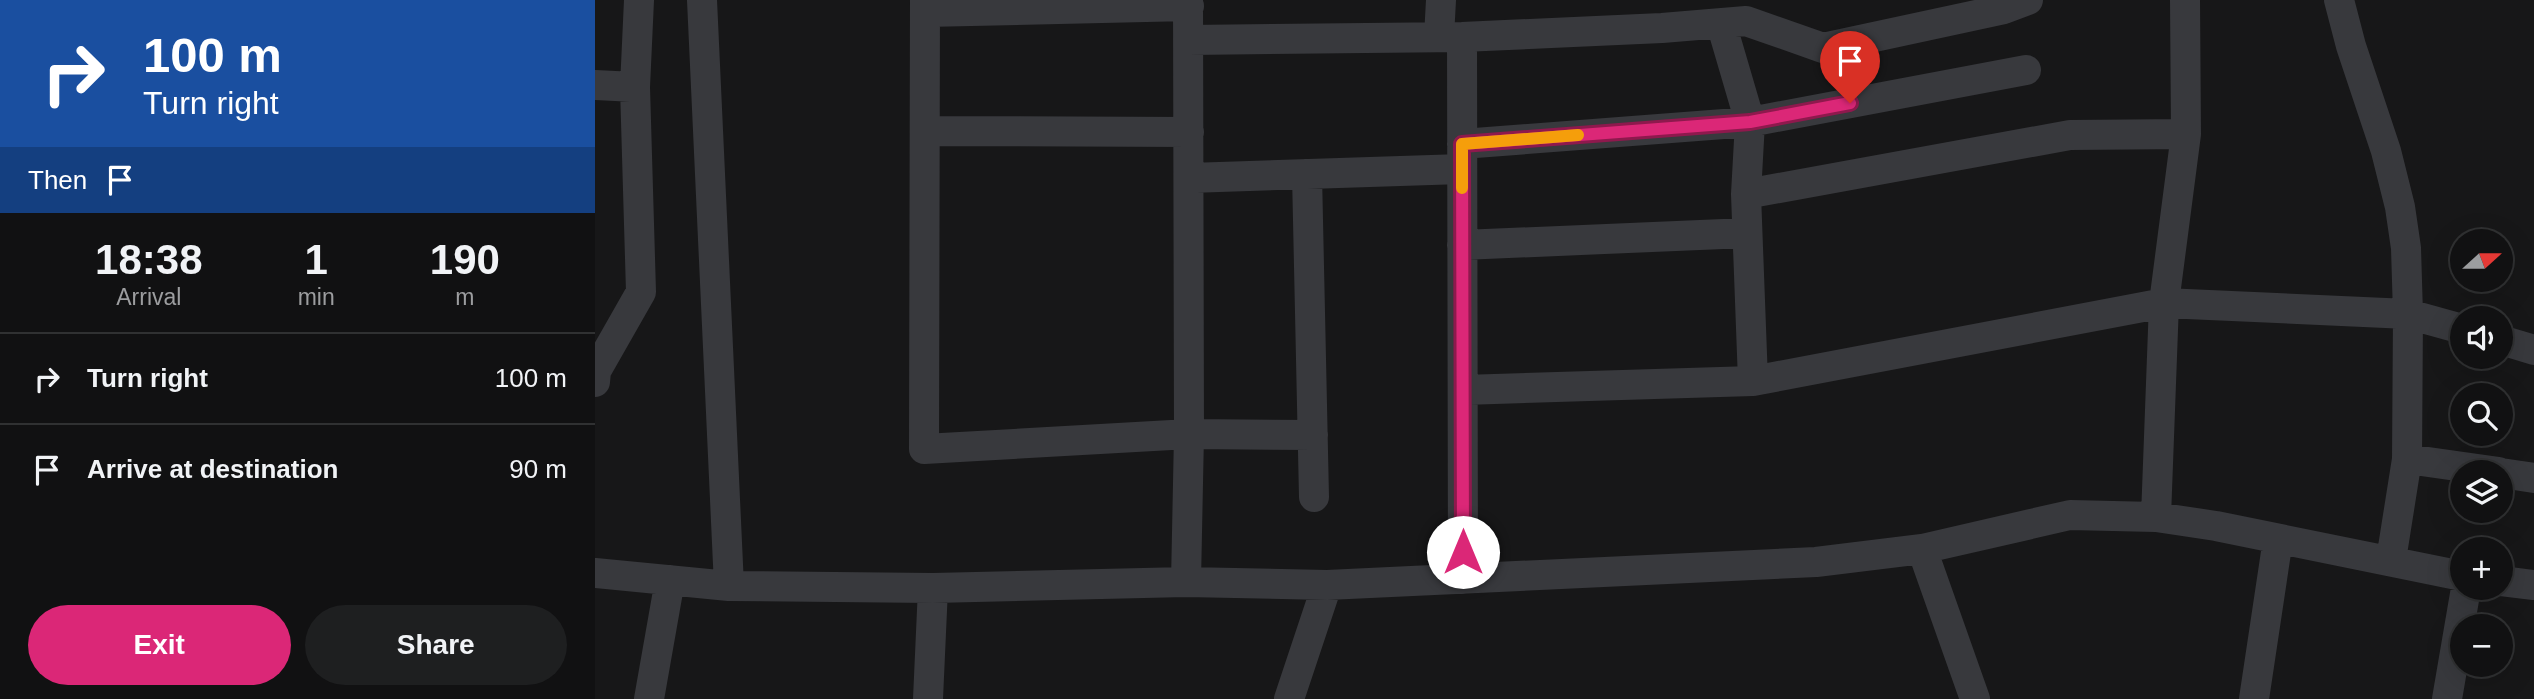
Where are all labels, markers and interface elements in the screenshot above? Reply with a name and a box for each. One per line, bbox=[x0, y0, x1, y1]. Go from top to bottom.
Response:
icon: right bbox=[28, 28, 119, 119]
text: 100 m bbox=[143, 28, 282, 82]
pin bbox=[1820, 31, 1880, 103]
icon: arrive bbox=[1831, 42, 1869, 80]
text: Turn right bbox=[143, 85, 279, 121]
icon: arrive bbox=[101, 161, 139, 199]
text: Then bbox=[28, 165, 87, 195]
north arrow bbox=[2450, 229, 2513, 292]
map controls bbox=[2450, 229, 2513, 677]
text: 18:38 bbox=[95, 236, 203, 283]
text: 1 bbox=[304, 236, 328, 283]
text: 190 bbox=[430, 236, 500, 283]
text: Arrival bbox=[116, 284, 181, 310]
text: min bbox=[298, 284, 335, 310]
text: m bbox=[455, 284, 474, 310]
button: sound bbox=[2450, 306, 2513, 369]
icon: right bbox=[28, 360, 66, 398]
text: Turn right bbox=[87, 363, 208, 393]
text: 100 m bbox=[495, 363, 567, 393]
button: search bbox=[2450, 383, 2513, 446]
icon: arrive bbox=[28, 451, 66, 489]
text: Arrive at destination bbox=[87, 454, 338, 484]
text: 90 m bbox=[509, 454, 567, 484]
button: layers bbox=[2450, 460, 2513, 523]
position arrow bbox=[1426, 515, 1500, 589]
button: + bbox=[2450, 537, 2513, 600]
button: Exit bbox=[28, 605, 291, 685]
button: Share bbox=[305, 605, 567, 685]
button: − bbox=[2450, 614, 2513, 677]

